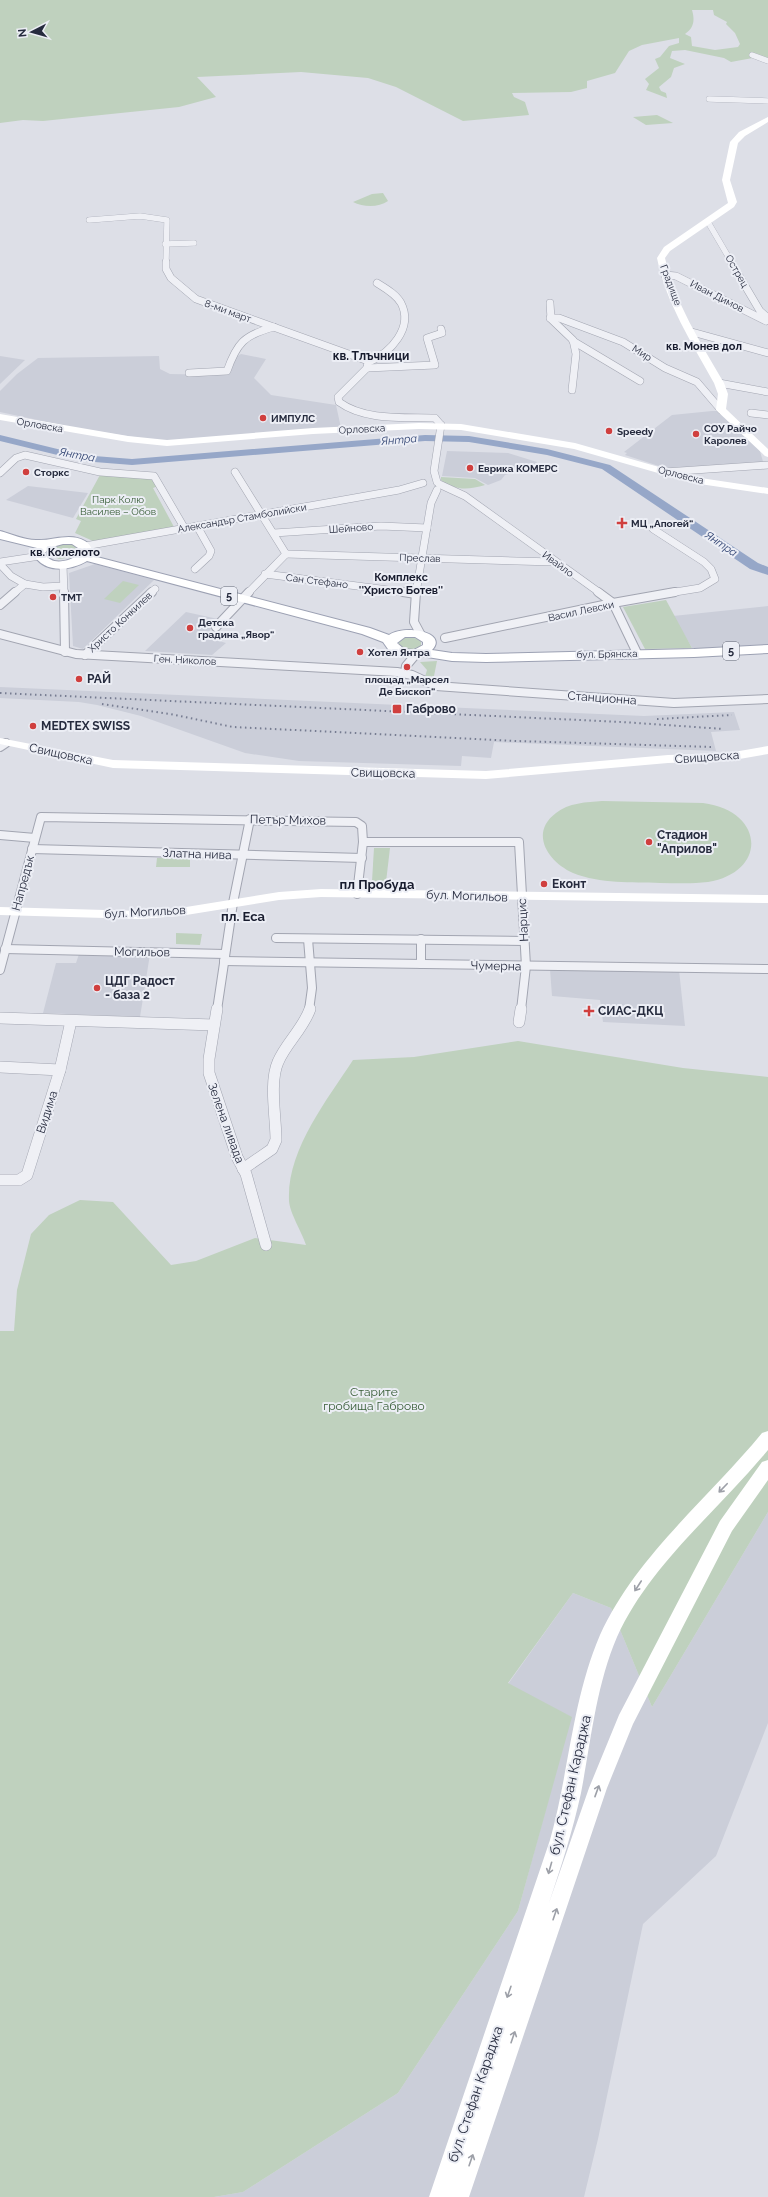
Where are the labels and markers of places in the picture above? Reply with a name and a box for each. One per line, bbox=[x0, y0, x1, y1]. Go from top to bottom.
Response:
marker: ИМПУЛС bbox=[258, 413, 268, 423]
place label: ИМПУЛС bbox=[271, 413, 315, 424]
place label: СОУ Райчо Каролев bbox=[704, 423, 757, 446]
marker: Speedy bbox=[604, 426, 614, 436]
place label: Speedy bbox=[617, 426, 654, 437]
marker: СОУ Райчо Каролев bbox=[691, 429, 701, 439]
marker: Еврика КОМЕРС bbox=[465, 463, 475, 473]
place label: Еврика КОМЕРС bbox=[478, 463, 558, 474]
marker: Сторкс bbox=[21, 467, 31, 477]
place label: Сторкс bbox=[34, 467, 70, 478]
marker: МЦ „Апогей“ bbox=[616, 517, 628, 529]
place label: МЦ „Апогей“ bbox=[631, 518, 693, 529]
marker: TMT bbox=[48, 592, 58, 602]
place label: TMT bbox=[61, 592, 83, 603]
place label: Детска градина „Явор“ bbox=[198, 617, 274, 640]
marker: Детска градина „Явор“ bbox=[185, 623, 195, 633]
marker: Хотел Янтра bbox=[355, 647, 365, 657]
place label: Хотел Янтра bbox=[367, 647, 430, 658]
marker: площад „Марсел Де Бископ“ bbox=[402, 662, 412, 672]
place label: РАЙ bbox=[87, 671, 111, 686]
marker: РАЙ bbox=[74, 674, 84, 684]
place label: площад „Марсел Де Бископ“ bbox=[365, 674, 449, 697]
place label: Габрово bbox=[406, 702, 456, 716]
marker: Габрово bbox=[391, 703, 403, 715]
place label: MEDTEX SWISS bbox=[41, 719, 130, 733]
marker: MEDTEX SWISS bbox=[28, 721, 38, 731]
place label: Стадион "Априлов" bbox=[657, 828, 717, 856]
marker: Стадион "Априлов" bbox=[644, 837, 654, 847]
place label: Еконт bbox=[552, 877, 586, 891]
marker: Еконт bbox=[539, 879, 549, 889]
place label: ЦДГ Радост - база 2 bbox=[105, 974, 175, 1002]
marker: ЦДГ Радост - база 2 bbox=[92, 983, 102, 993]
place label: СИАС-ДКЦ bbox=[598, 1004, 663, 1018]
marker: СИАС-ДКЦ bbox=[583, 1005, 595, 1017]

